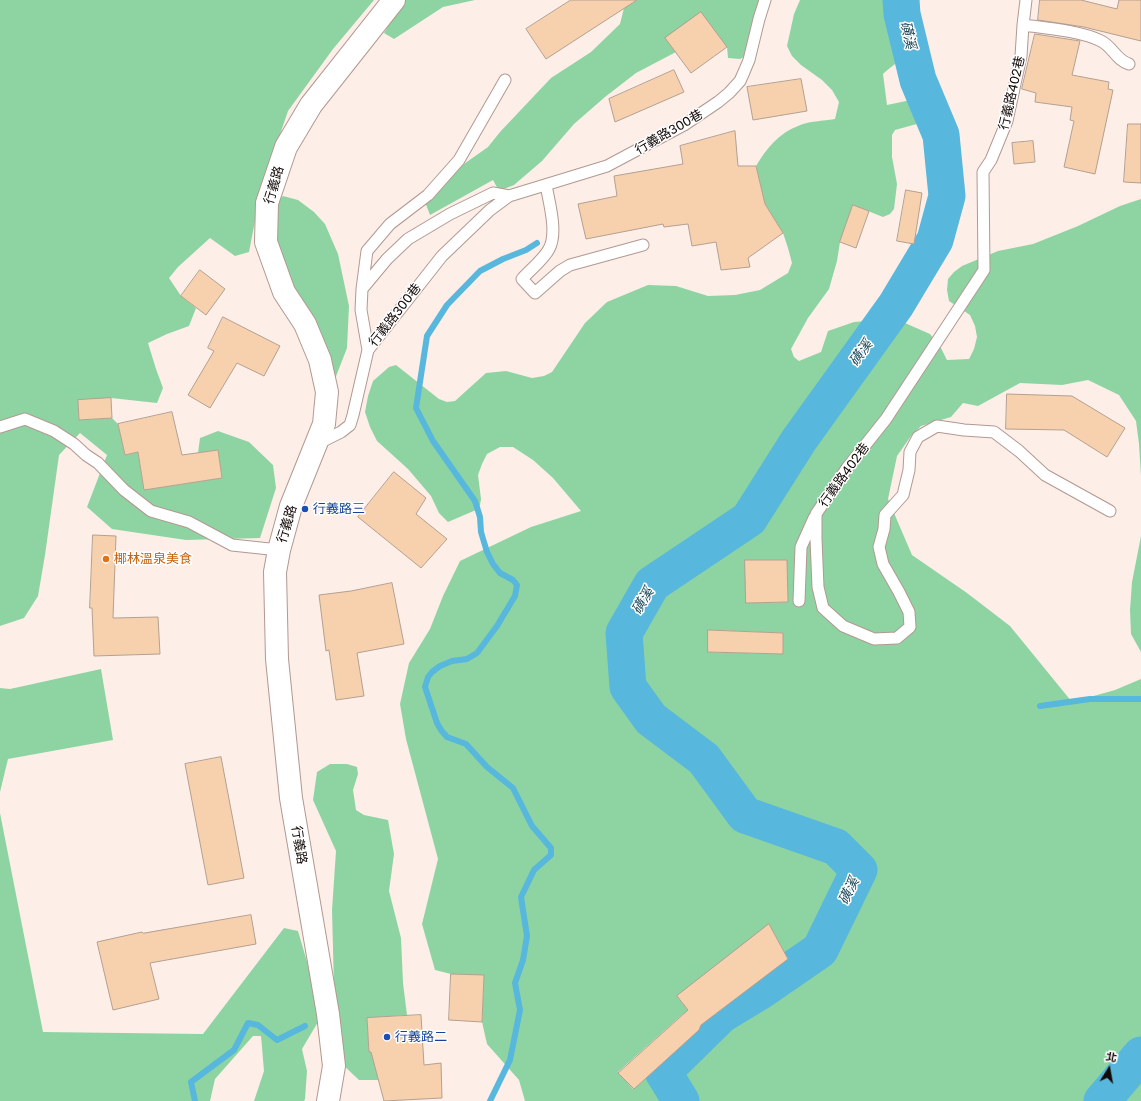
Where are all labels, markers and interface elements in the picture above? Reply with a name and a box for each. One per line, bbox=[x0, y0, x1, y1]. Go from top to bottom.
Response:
water label: 磺溪 bbox=[897, 20, 919, 50]
street label: 行義路402巷 bbox=[996, 54, 1028, 132]
street label: 行義路300巷 bbox=[632, 106, 706, 158]
street label: 行義路 bbox=[261, 164, 287, 206]
street label: 行義路300巷 bbox=[366, 280, 424, 350]
water label: 磺溪 bbox=[846, 337, 876, 369]
street label: 行義路402巷 bbox=[815, 440, 873, 510]
place label: 行義路三 bbox=[313, 501, 365, 517]
street label: 行義路 bbox=[274, 503, 300, 545]
marker: 行義路三 bbox=[300, 504, 310, 514]
place label: 椰林溫泉美食 bbox=[114, 551, 192, 567]
marker: 椰林溫泉美食 bbox=[101, 554, 111, 564]
water label: 磺溪 bbox=[629, 585, 657, 617]
street label: 行義路 bbox=[288, 825, 310, 865]
water label: 磺溪 bbox=[835, 875, 863, 907]
place label: 行義路二 bbox=[395, 1029, 447, 1045]
marker: 行義路二 bbox=[382, 1032, 392, 1042]
north arrow bbox=[1089, 1049, 1129, 1089]
text: 北 bbox=[1105, 1049, 1118, 1064]

